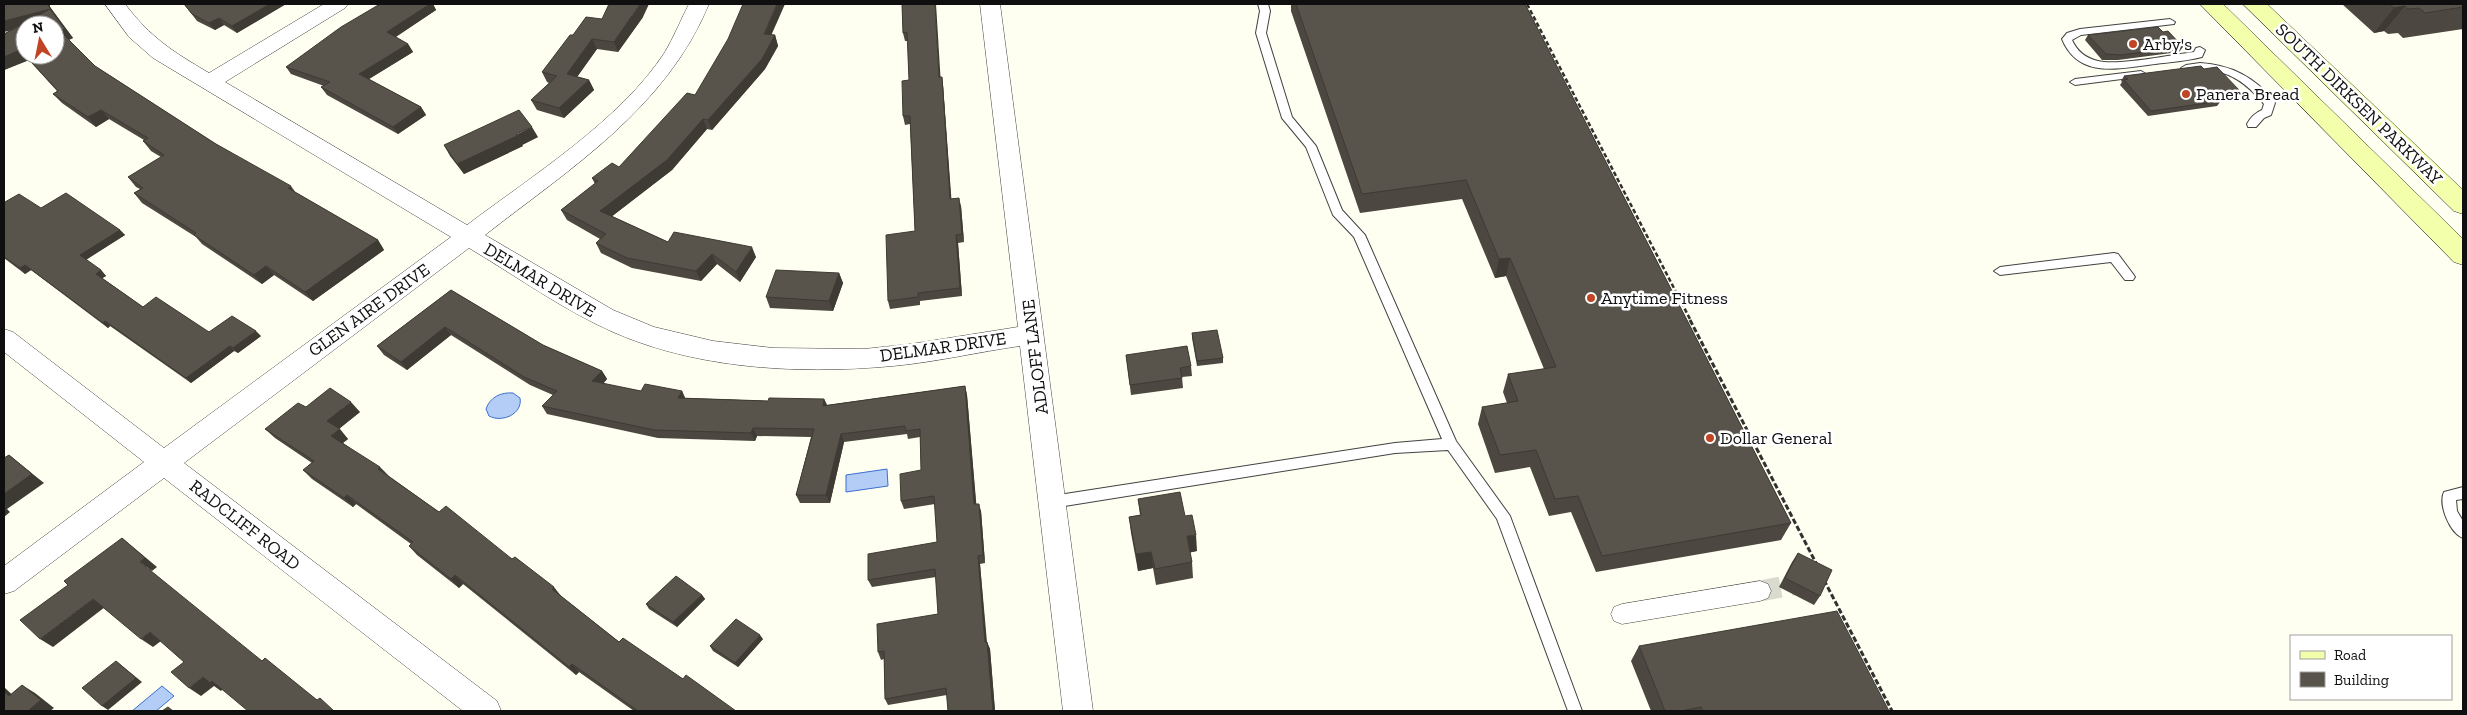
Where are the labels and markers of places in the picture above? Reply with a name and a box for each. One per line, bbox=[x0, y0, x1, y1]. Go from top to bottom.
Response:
place label: Arby's bbox=[2143, 33, 2192, 55]
marker: Arby's bbox=[2127, 38, 2139, 50]
place label: Panera Bread bbox=[2196, 83, 2300, 105]
marker: Panera Bread bbox=[2180, 88, 2192, 100]
place label: Anytime Fitness bbox=[1601, 287, 1728, 309]
marker: Anytime Fitness bbox=[1585, 292, 1597, 304]
place label: Dollar General bbox=[1720, 427, 1832, 449]
marker: Dollar General bbox=[1704, 432, 1716, 444]

